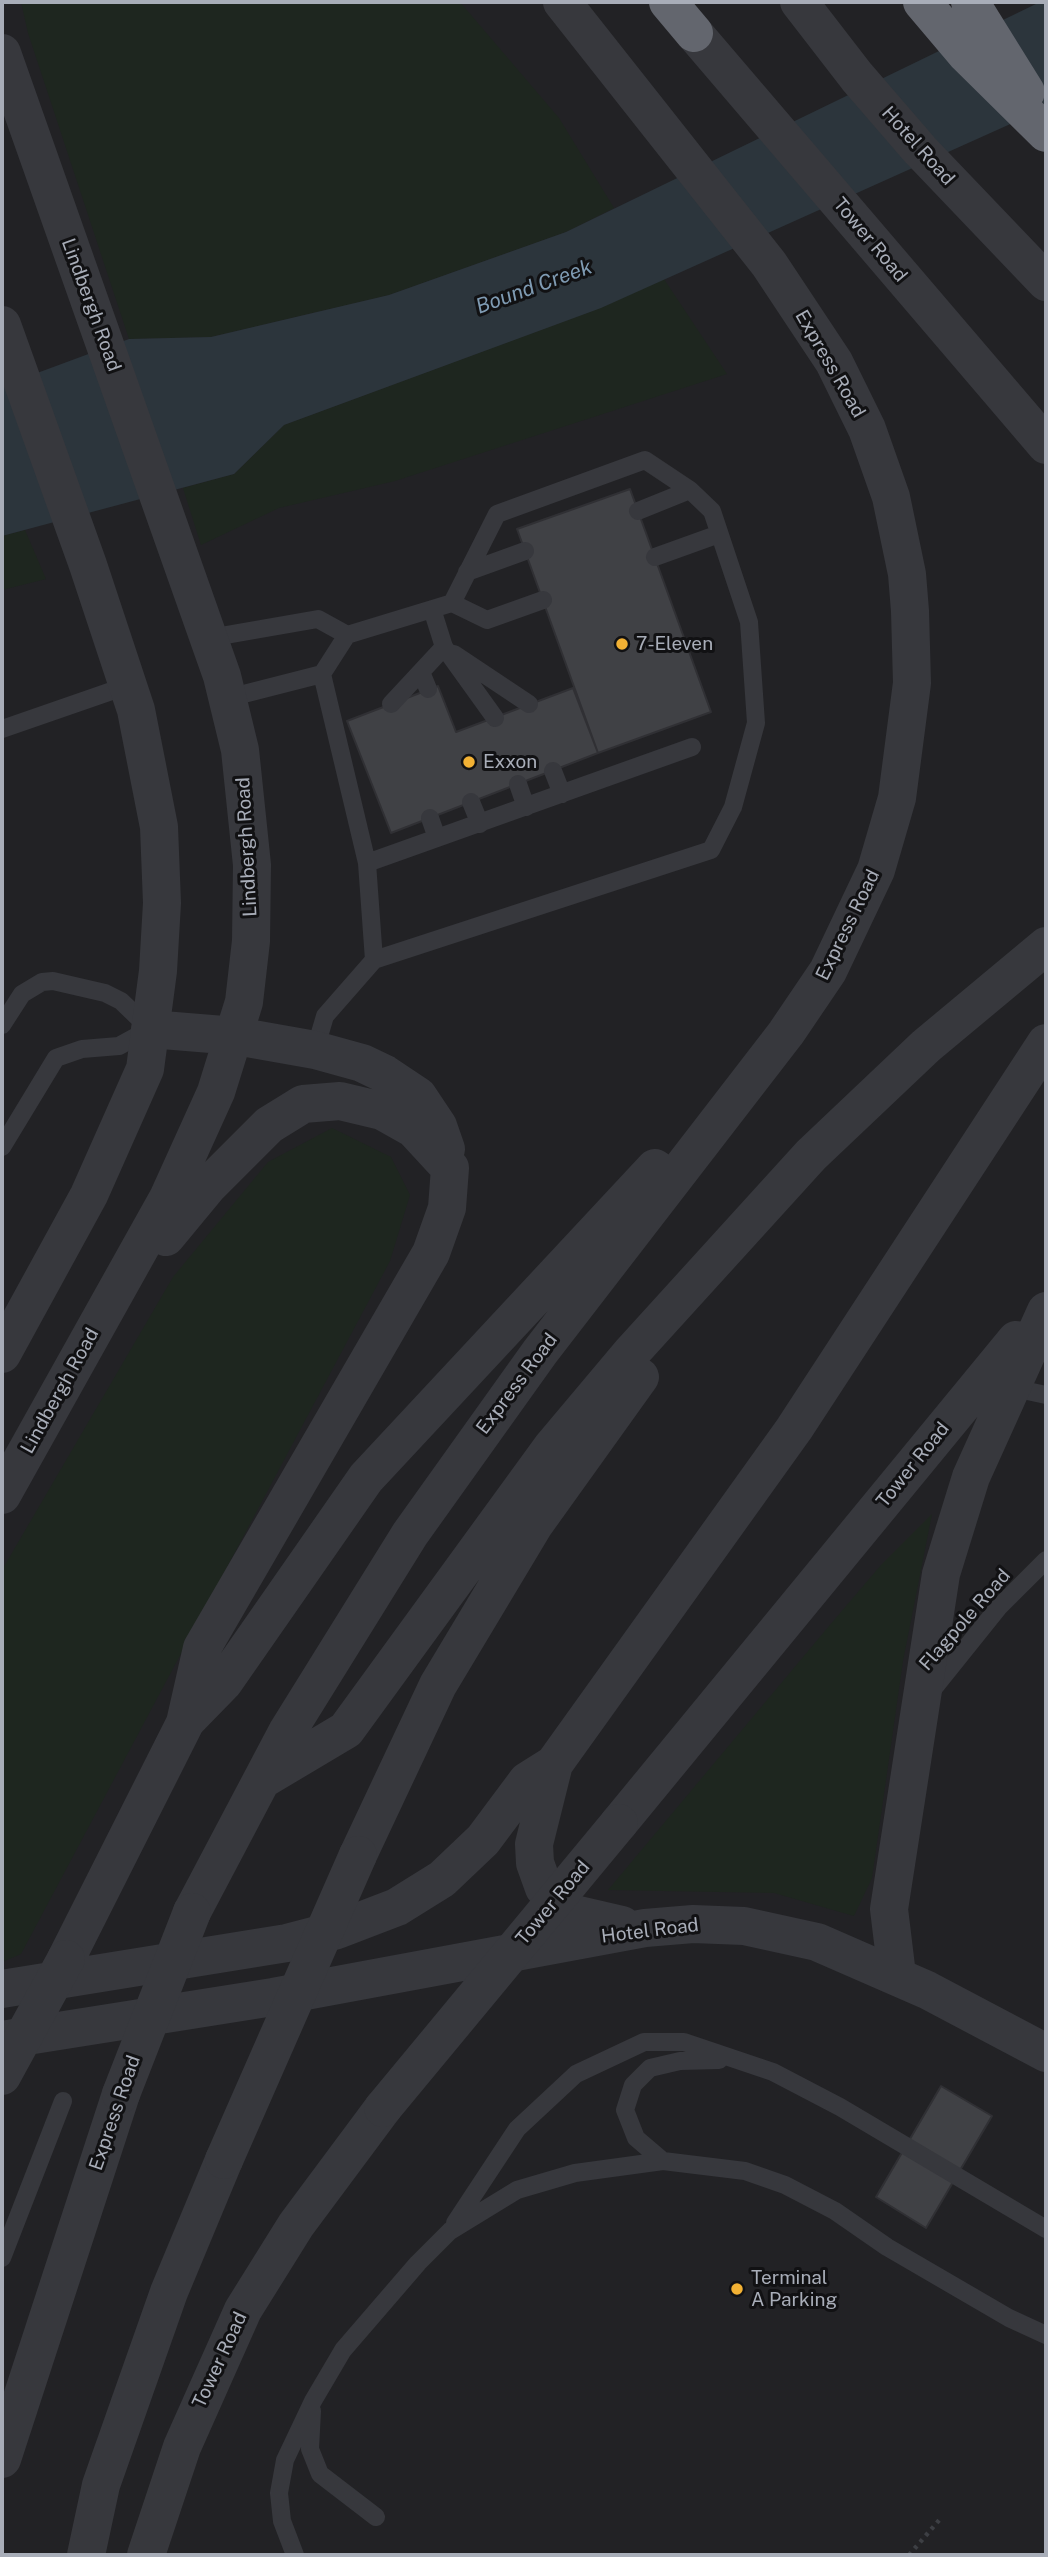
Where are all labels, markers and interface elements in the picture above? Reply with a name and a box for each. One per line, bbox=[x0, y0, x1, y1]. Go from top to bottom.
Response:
street label: Hotel Road bbox=[877, 102, 959, 190]
street label: Tower Road bbox=[828, 193, 912, 287]
street label: Lindbergh Road bbox=[56, 235, 126, 375]
water label: Bound Creek bbox=[472, 254, 596, 320]
street label: Express Road bbox=[790, 306, 870, 422]
place label: 7-Eleven bbox=[636, 633, 713, 655]
marker: 7-Eleven bbox=[614, 636, 630, 652]
place label: Exxon bbox=[483, 751, 537, 773]
marker: Exxon bbox=[461, 754, 477, 770]
street label: Lindbergh Road bbox=[232, 777, 262, 917]
street label: Express Road bbox=[811, 866, 885, 984]
street label: Lindbergh Road bbox=[16, 1324, 104, 1458]
street label: Express Road bbox=[472, 1329, 562, 1439]
street label: Tower Road bbox=[872, 1418, 954, 1512]
street label: Flagpole Road bbox=[915, 1565, 1015, 1675]
street label: Tower Road bbox=[511, 1856, 595, 1950]
street label: Hotel Road bbox=[600, 1914, 700, 1948]
street label: Express Road bbox=[85, 2052, 145, 2174]
place label: Terminal A Parking bbox=[751, 2267, 837, 2311]
marker: Terminal A Parking bbox=[729, 2281, 745, 2297]
street label: Tower Road bbox=[188, 2309, 252, 2411]

